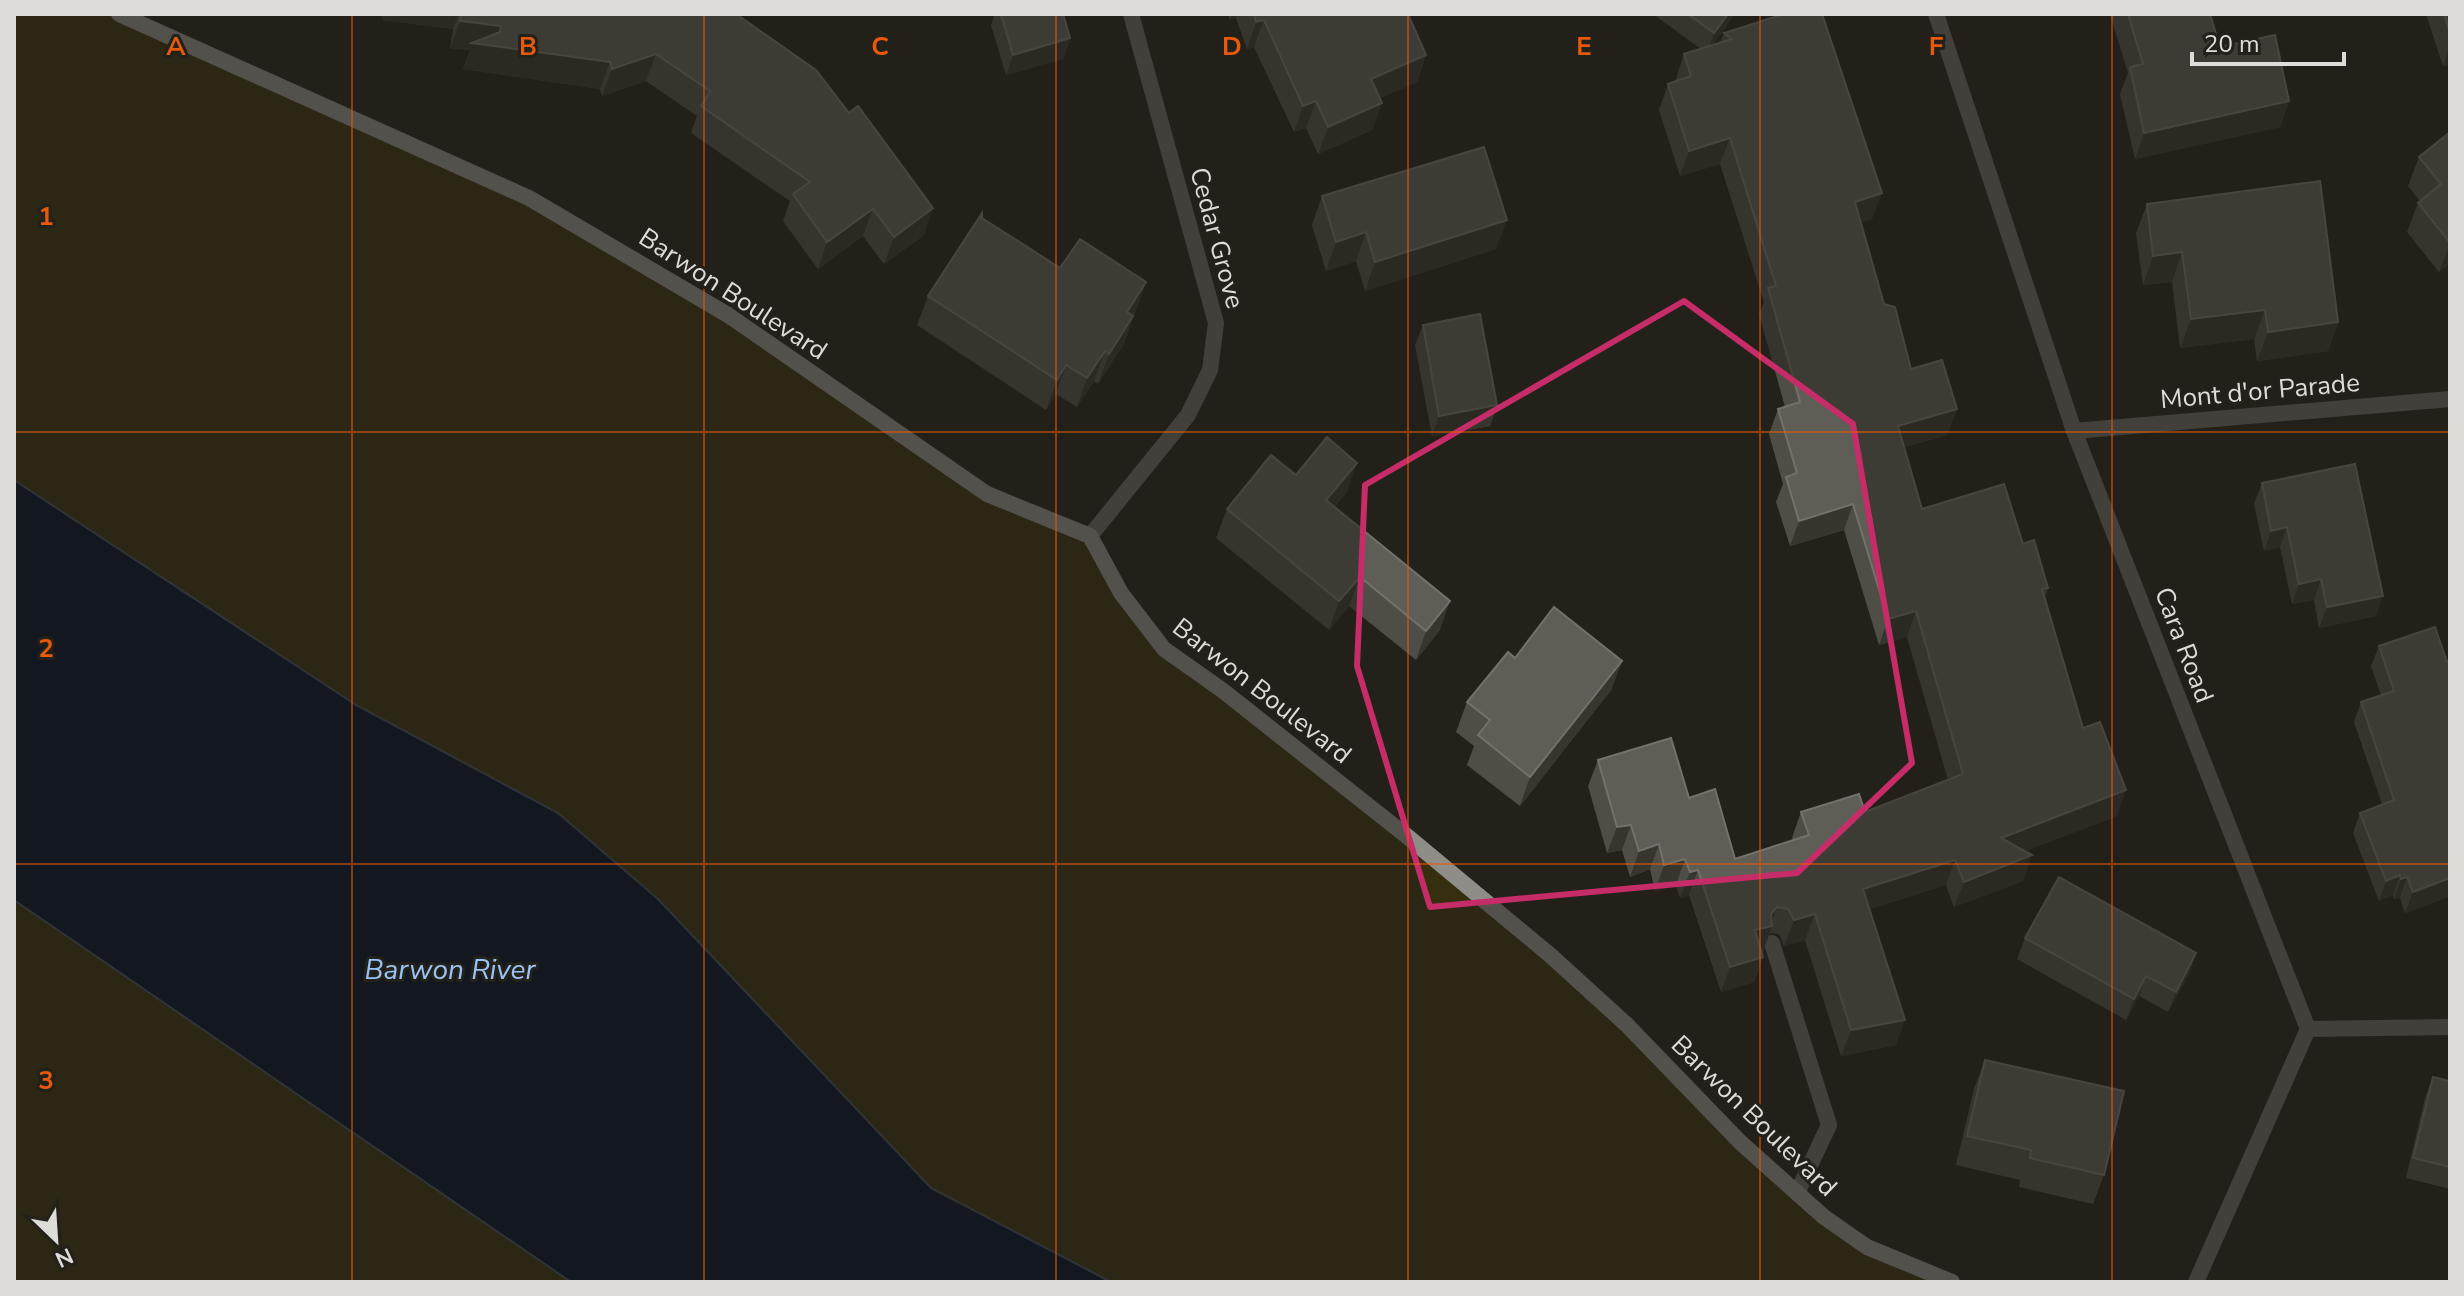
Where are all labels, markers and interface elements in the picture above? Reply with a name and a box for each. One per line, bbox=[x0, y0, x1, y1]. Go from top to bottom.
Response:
scale bar bbox=[2192, 16, 2344, 66]
text: 20 m bbox=[2204, 28, 2260, 60]
text: A bbox=[166, 29, 186, 64]
text: B bbox=[519, 29, 537, 64]
text: C bbox=[871, 29, 889, 64]
text: D bbox=[1222, 29, 1242, 64]
text: E bbox=[1576, 29, 1592, 64]
text: F bbox=[1929, 29, 1943, 64]
street label: Cedar Grove bbox=[1181, 164, 1253, 312]
text: 1 bbox=[38, 199, 54, 234]
street label: Barwon Boulevard bbox=[632, 220, 834, 368]
street label: Mont d'or Parade bbox=[2159, 365, 2361, 417]
street label: Cara Road bbox=[2146, 582, 2222, 708]
street label: Barwon Boulevard bbox=[1165, 610, 1359, 772]
text: 2 bbox=[38, 631, 54, 666]
water label: Barwon River bbox=[364, 951, 536, 989]
street label: Barwon Boulevard bbox=[1663, 1028, 1845, 1204]
text: 3 bbox=[38, 1063, 54, 1098]
north arrow bbox=[16, 1200, 96, 1280]
text: N bbox=[50, 1240, 78, 1274]

